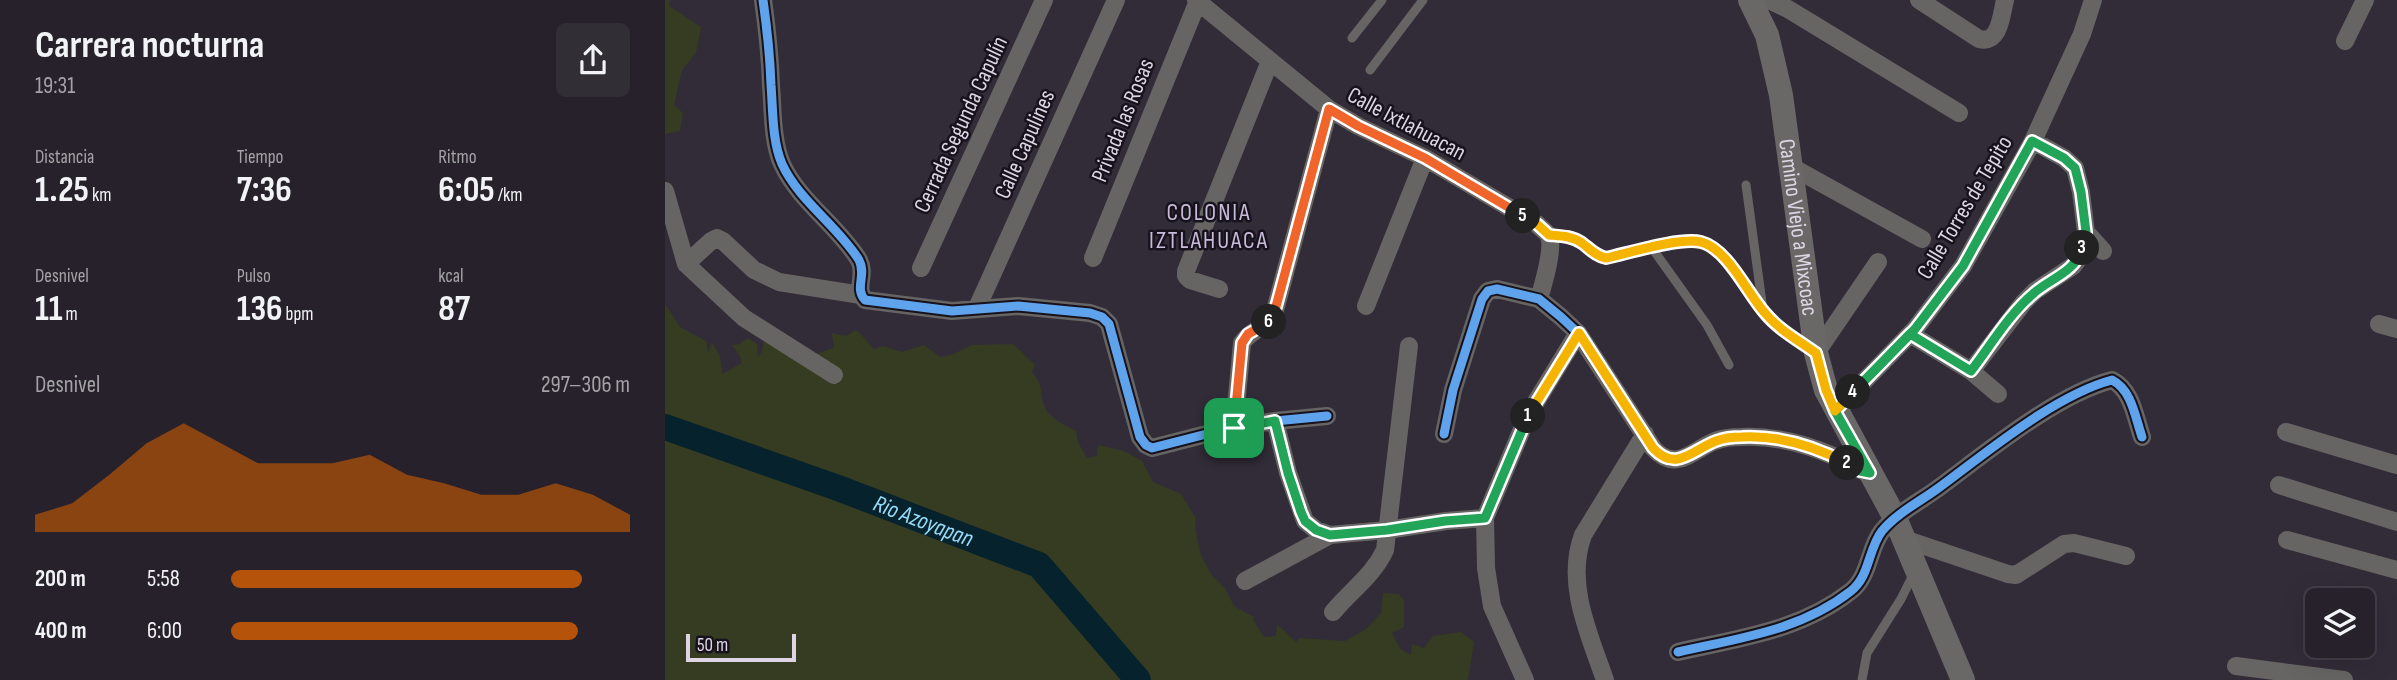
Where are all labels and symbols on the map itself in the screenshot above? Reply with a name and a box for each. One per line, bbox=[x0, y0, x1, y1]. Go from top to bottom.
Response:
street label: Cerrada Segunda Capulín bbox=[908, 32, 1014, 217]
street label: Privada las Rosas bbox=[1086, 55, 1160, 186]
street label: Calle Ixtlahuacan bbox=[1342, 81, 1471, 167]
street label: Calle Capulines bbox=[988, 86, 1061, 203]
street label: Calle Torres de Tepito bbox=[1911, 131, 2019, 284]
street label: Camino Viejo a Mixcoac bbox=[1772, 137, 1824, 318]
district label: COLONIA IZTLAHUACA bbox=[1149, 198, 1269, 255]
pin: 5 bbox=[1505, 198, 1541, 234]
pin: 3 bbox=[2065, 230, 2099, 266]
pin: 6 bbox=[1251, 304, 1287, 340]
pin: 4 bbox=[1835, 374, 1871, 410]
pin bbox=[1204, 398, 1264, 458]
pin: 1 bbox=[1511, 398, 1545, 434]
pin: 2 bbox=[1829, 446, 1865, 480]
water label: Rio Azoyapan bbox=[869, 489, 977, 554]
scale bar bbox=[686, 631, 796, 663]

